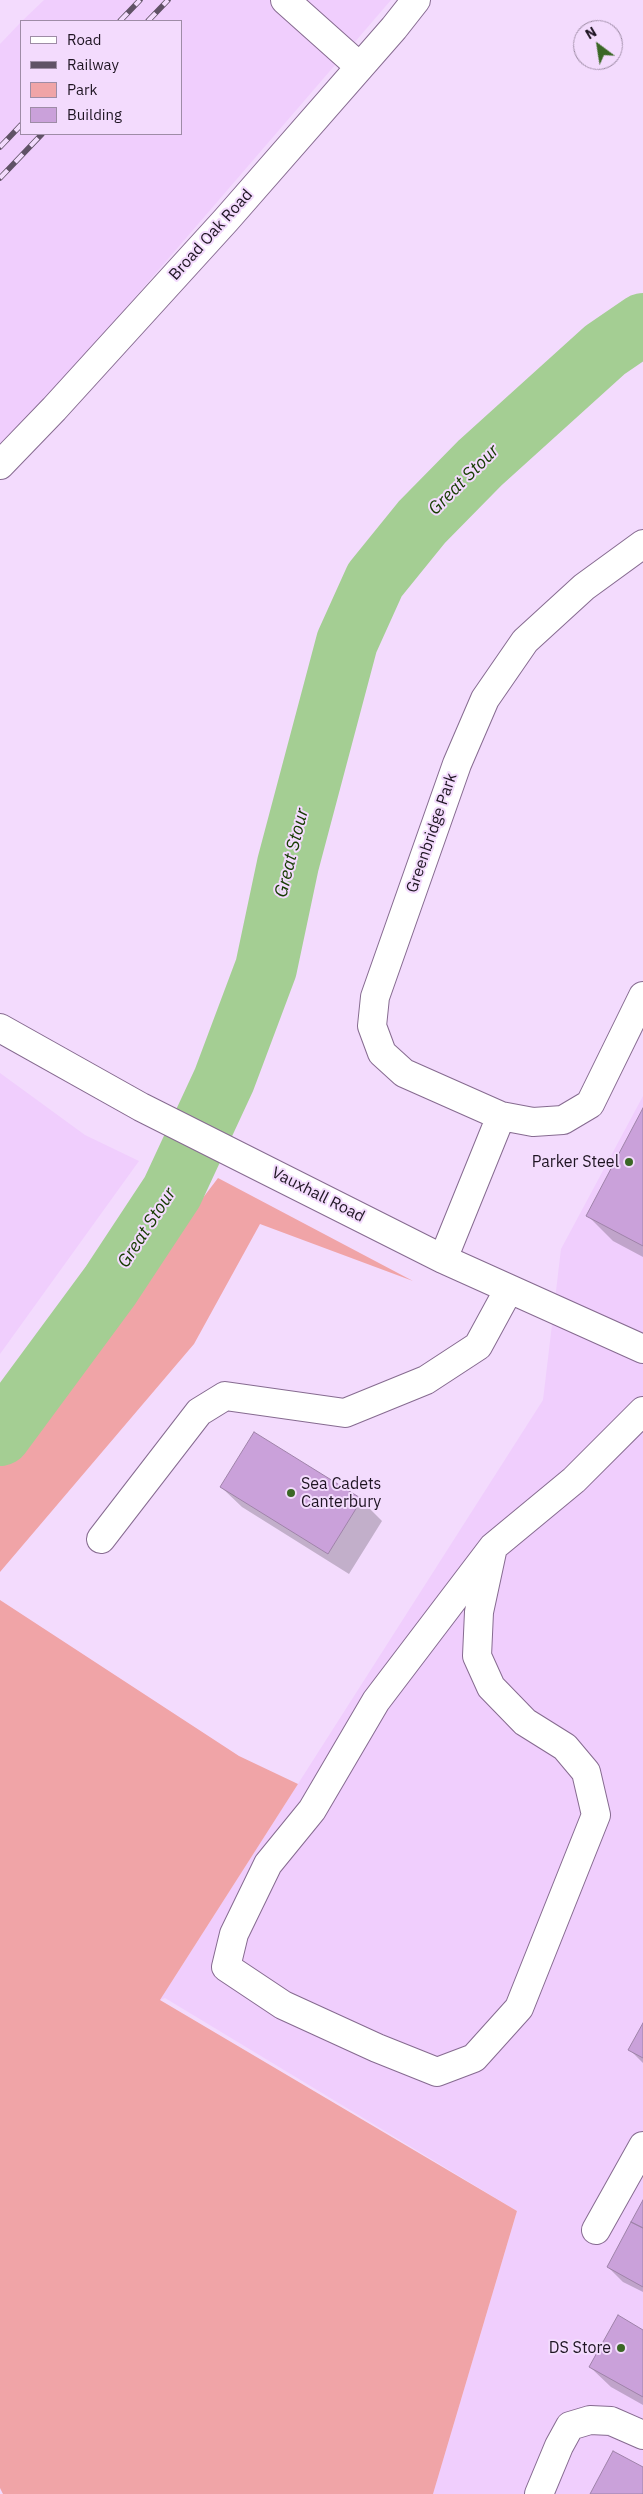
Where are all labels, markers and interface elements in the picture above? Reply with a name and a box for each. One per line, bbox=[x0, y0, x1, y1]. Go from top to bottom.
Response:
legend bbox=[20, 20, 182, 135]
north arrow bbox=[573, 20, 623, 70]
text: N bbox=[582, 23, 600, 43]
text: Road bbox=[67, 30, 102, 49]
text: Railway bbox=[67, 55, 119, 74]
text: Park bbox=[67, 80, 97, 99]
text: Building bbox=[67, 105, 122, 124]
street label: Broad Oak Road bbox=[165, 186, 257, 284]
water label: Great Stour bbox=[424, 440, 504, 520]
street label: Greenbridge Park bbox=[403, 771, 461, 895]
water label: Great Stour bbox=[271, 806, 313, 900]
place label: Parker Steel bbox=[532, 1152, 619, 1172]
marker: Parker Steel bbox=[623, 1156, 635, 1168]
street label: Vauxhall Road bbox=[268, 1163, 368, 1227]
water label: Great Stour bbox=[113, 1184, 181, 1272]
place label: Sea Cadets Canterbury bbox=[301, 1474, 381, 1512]
marker: Sea Cadets Canterbury bbox=[285, 1487, 297, 1499]
place label: DS Store bbox=[549, 2338, 611, 2358]
marker: DS Store bbox=[615, 2342, 627, 2354]

